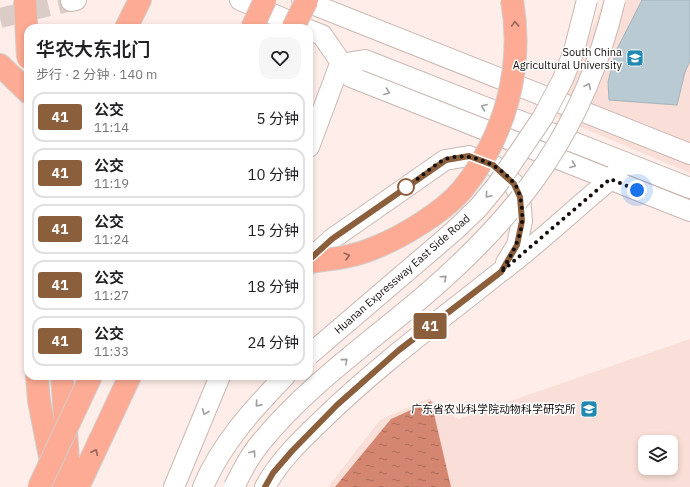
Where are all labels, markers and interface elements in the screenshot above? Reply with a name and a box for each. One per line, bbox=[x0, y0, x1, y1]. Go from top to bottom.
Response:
one-way arrow bbox=[511, 21, 520, 27]
text: 华农大东北门 bbox=[36, 37, 150, 61]
button: heart bbox=[259, 37, 301, 79]
place label: South China Agricultural University bbox=[513, 45, 623, 72]
school or university icon: South China Agricultural University bbox=[625, 48, 645, 68]
text: 步行 · 2 分钟 · 140 m bbox=[36, 66, 157, 83]
one-way arrow bbox=[583, 82, 591, 90]
one-way arrow bbox=[384, 87, 391, 95]
text: 公交 bbox=[94, 100, 124, 119]
one-way arrow bbox=[481, 103, 488, 111]
text: 41 bbox=[52, 108, 68, 126]
text: 5 分钟 bbox=[256, 109, 299, 128]
text: 11:14 bbox=[94, 119, 129, 136]
text: 公交 bbox=[94, 156, 124, 175]
one-way arrow bbox=[570, 160, 577, 168]
text: 41 bbox=[52, 164, 68, 182]
text: 10 分钟 bbox=[247, 165, 299, 184]
text: 11:19 bbox=[94, 175, 129, 192]
unlabelled marker bbox=[397, 178, 415, 196]
your location bbox=[627, 180, 647, 200]
one-way arrow bbox=[486, 191, 493, 198]
street label: Huanan Expressway East Side Road bbox=[331, 211, 473, 337]
text: 公交 bbox=[94, 212, 124, 231]
text: 41 bbox=[52, 220, 68, 238]
text: 15 分钟 bbox=[247, 221, 299, 240]
text: 11:24 bbox=[94, 231, 129, 248]
one-way arrow bbox=[344, 252, 351, 260]
text: 公交 bbox=[94, 268, 124, 287]
one-way arrow bbox=[439, 275, 447, 283]
text: 41 bbox=[52, 276, 68, 294]
text: 18 分钟 bbox=[247, 277, 299, 296]
text: 11:27 bbox=[94, 287, 129, 304]
line badge: 41 bbox=[412, 313, 448, 339]
text: 41 bbox=[422, 317, 438, 335]
text: 公交 bbox=[94, 324, 124, 343]
text: 41 bbox=[52, 332, 68, 350]
text: 24 分钟 bbox=[247, 333, 299, 352]
text: 11:33 bbox=[94, 343, 129, 360]
one-way arrow bbox=[340, 359, 348, 366]
one-way arrow bbox=[255, 399, 263, 407]
school or university icon: 广东省农业科学院动物科学研究所 bbox=[579, 399, 599, 419]
place label: 广东省农业科学院动物科学研究所 bbox=[411, 402, 576, 416]
one-way arrow bbox=[202, 408, 210, 416]
map controls bbox=[638, 435, 678, 475]
button: layers bbox=[638, 435, 678, 475]
one-way arrow bbox=[90, 448, 98, 456]
one-way arrow bbox=[249, 451, 256, 458]

